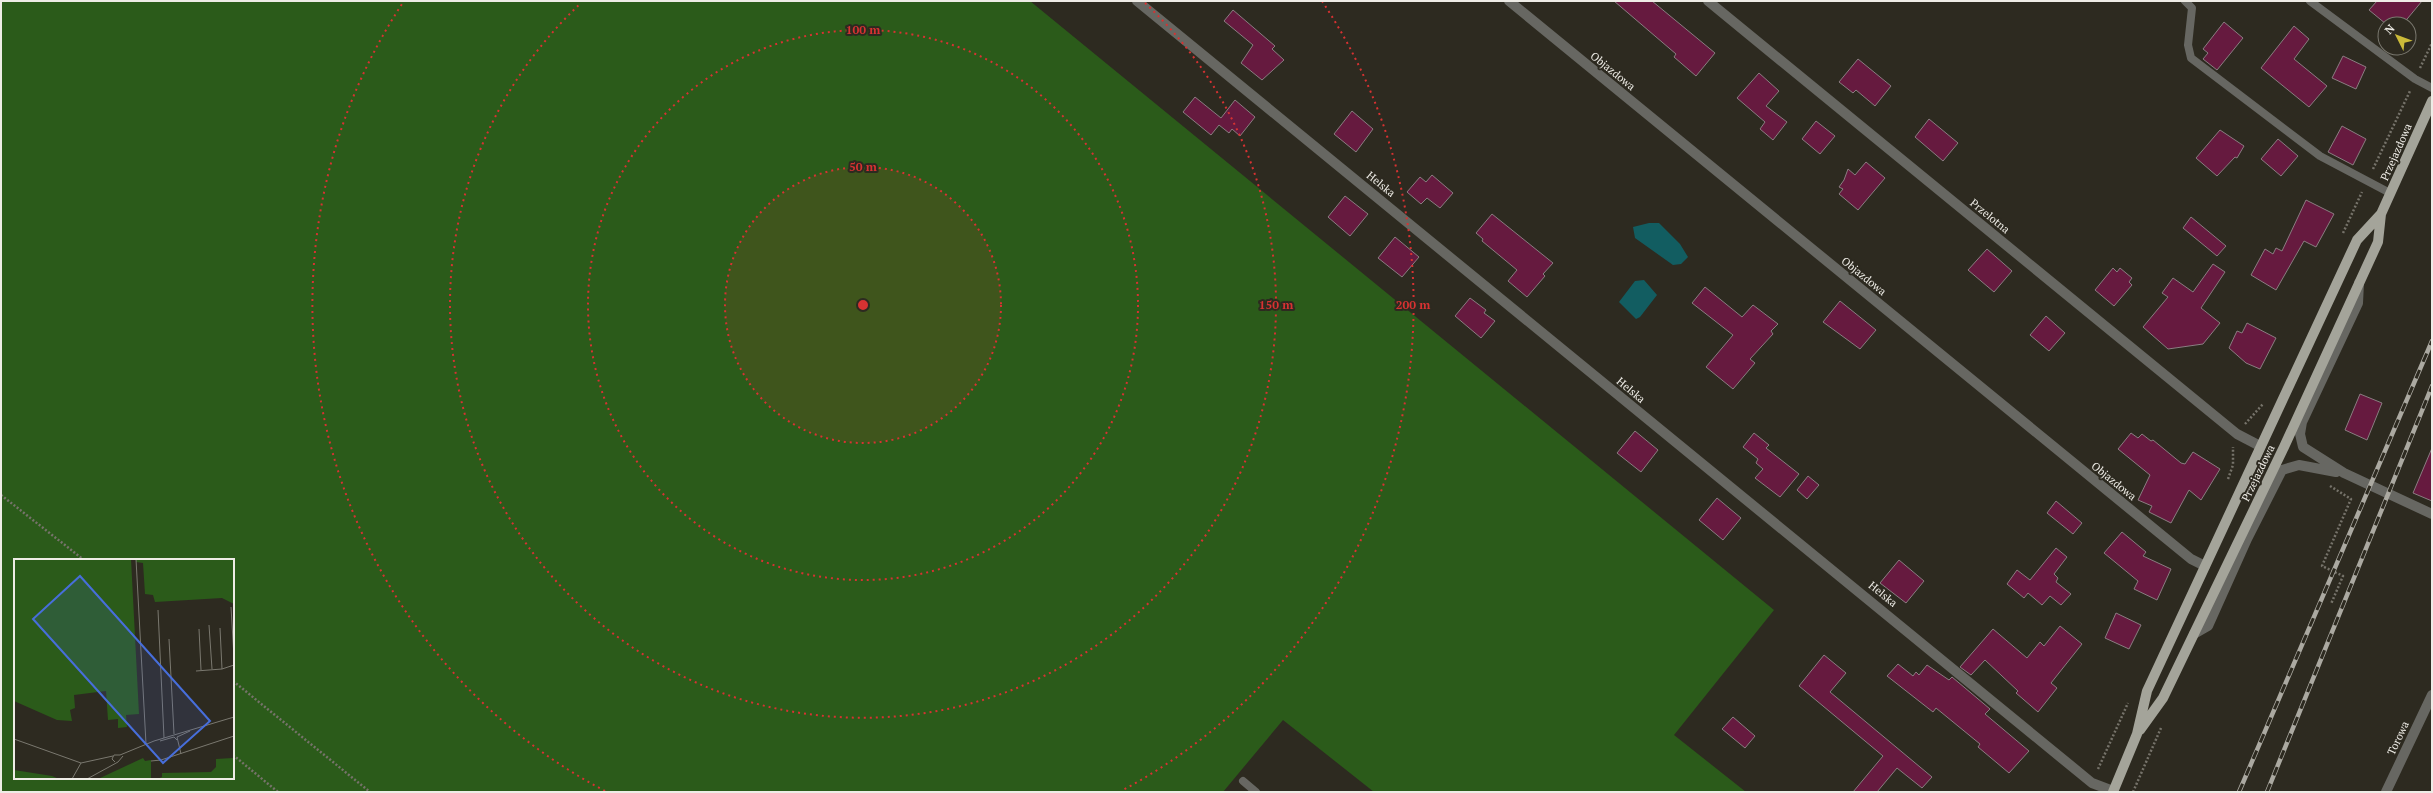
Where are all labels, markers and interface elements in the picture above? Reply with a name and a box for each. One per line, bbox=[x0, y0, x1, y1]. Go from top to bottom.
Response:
north arrow bbox=[2377, 16, 2417, 56]
text: N bbox=[2382, 21, 2398, 37]
text: 100 m bbox=[846, 22, 880, 37]
street label: Objazdowa bbox=[1588, 49, 1639, 94]
street label: Przejazdowa bbox=[2377, 121, 2415, 183]
text: 50 m bbox=[849, 159, 877, 174]
street label: Helska bbox=[1364, 168, 1399, 200]
street label: Przelotna bbox=[1967, 196, 2013, 236]
street label: Objazdowa bbox=[1839, 254, 1890, 299]
text: 150 m bbox=[1259, 297, 1293, 312]
text: 200 m bbox=[1396, 297, 1430, 312]
centre of rings bbox=[856, 298, 870, 312]
street label: Helska bbox=[1614, 374, 1648, 406]
street label: Przejazdowa bbox=[2238, 442, 2278, 504]
street label: Objazdowa bbox=[2089, 459, 2140, 504]
inset map bbox=[14, 559, 234, 779]
street label: Helska bbox=[1866, 578, 1901, 610]
street label: Torowa bbox=[2384, 718, 2412, 757]

